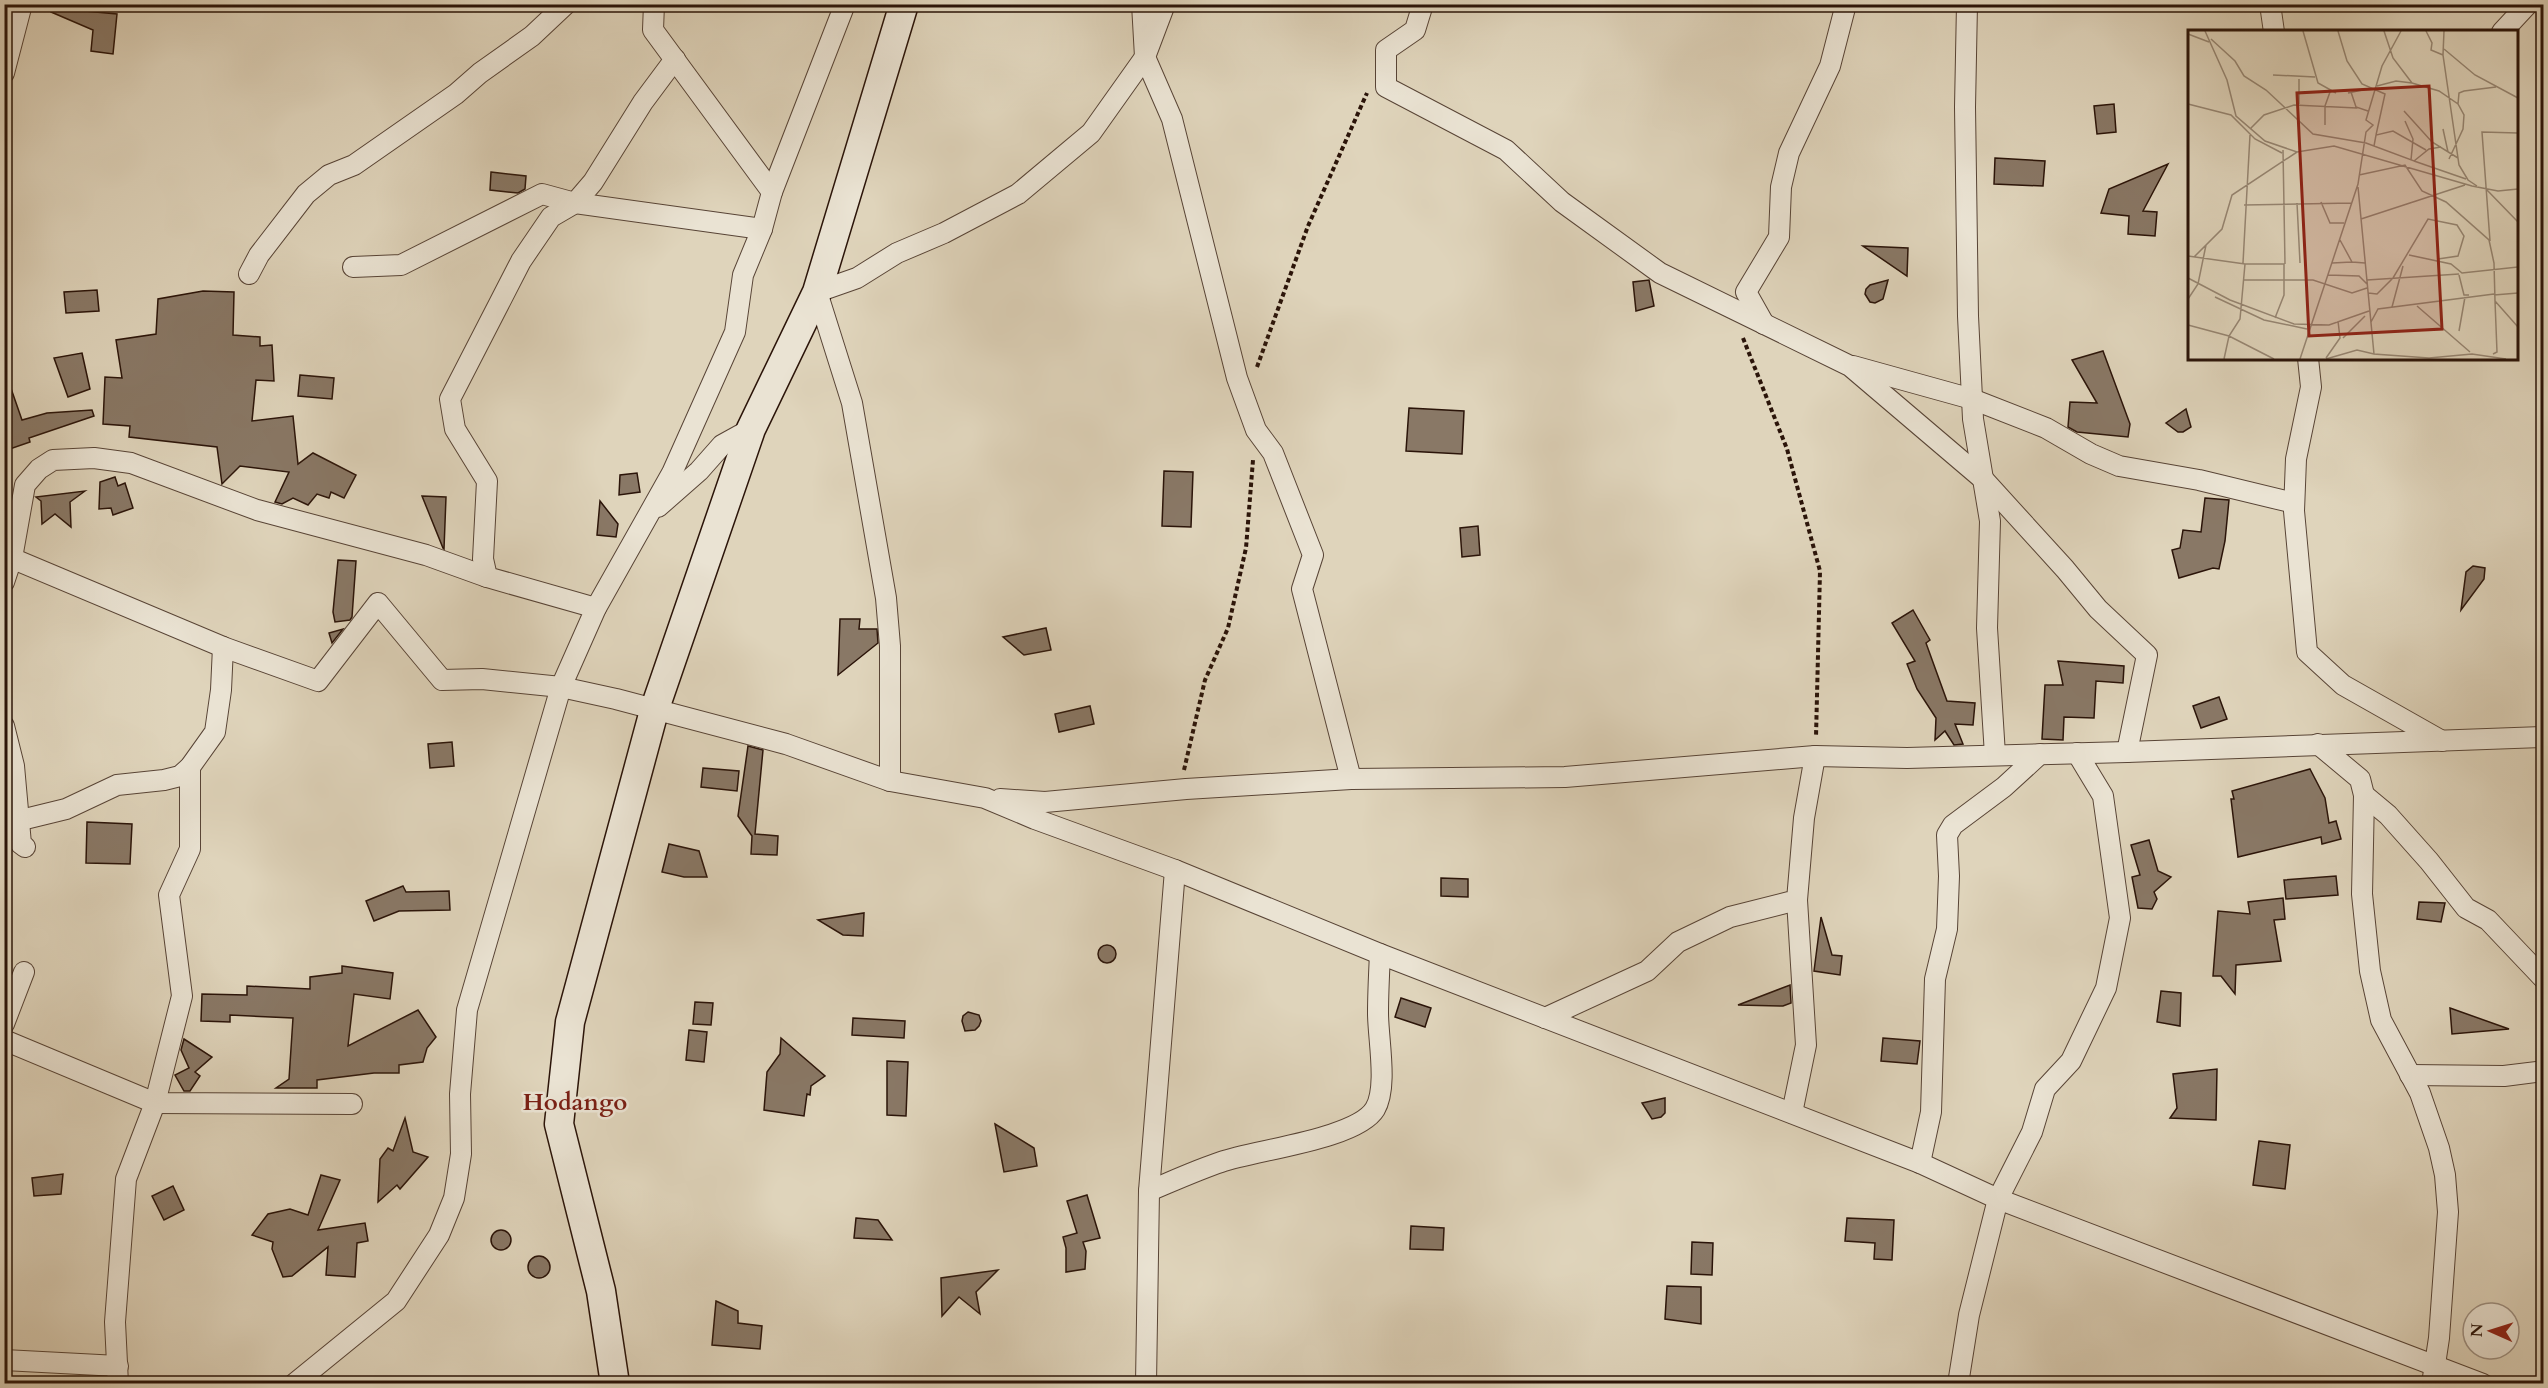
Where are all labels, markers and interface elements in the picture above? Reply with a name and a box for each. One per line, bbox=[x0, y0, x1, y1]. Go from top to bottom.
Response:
inset map bbox=[2188, 30, 2518, 360]
district label: Hodango bbox=[523, 1086, 627, 1119]
north arrow bbox=[2461, 1301, 2521, 1361]
text: N bbox=[2466, 1323, 2488, 1338]

